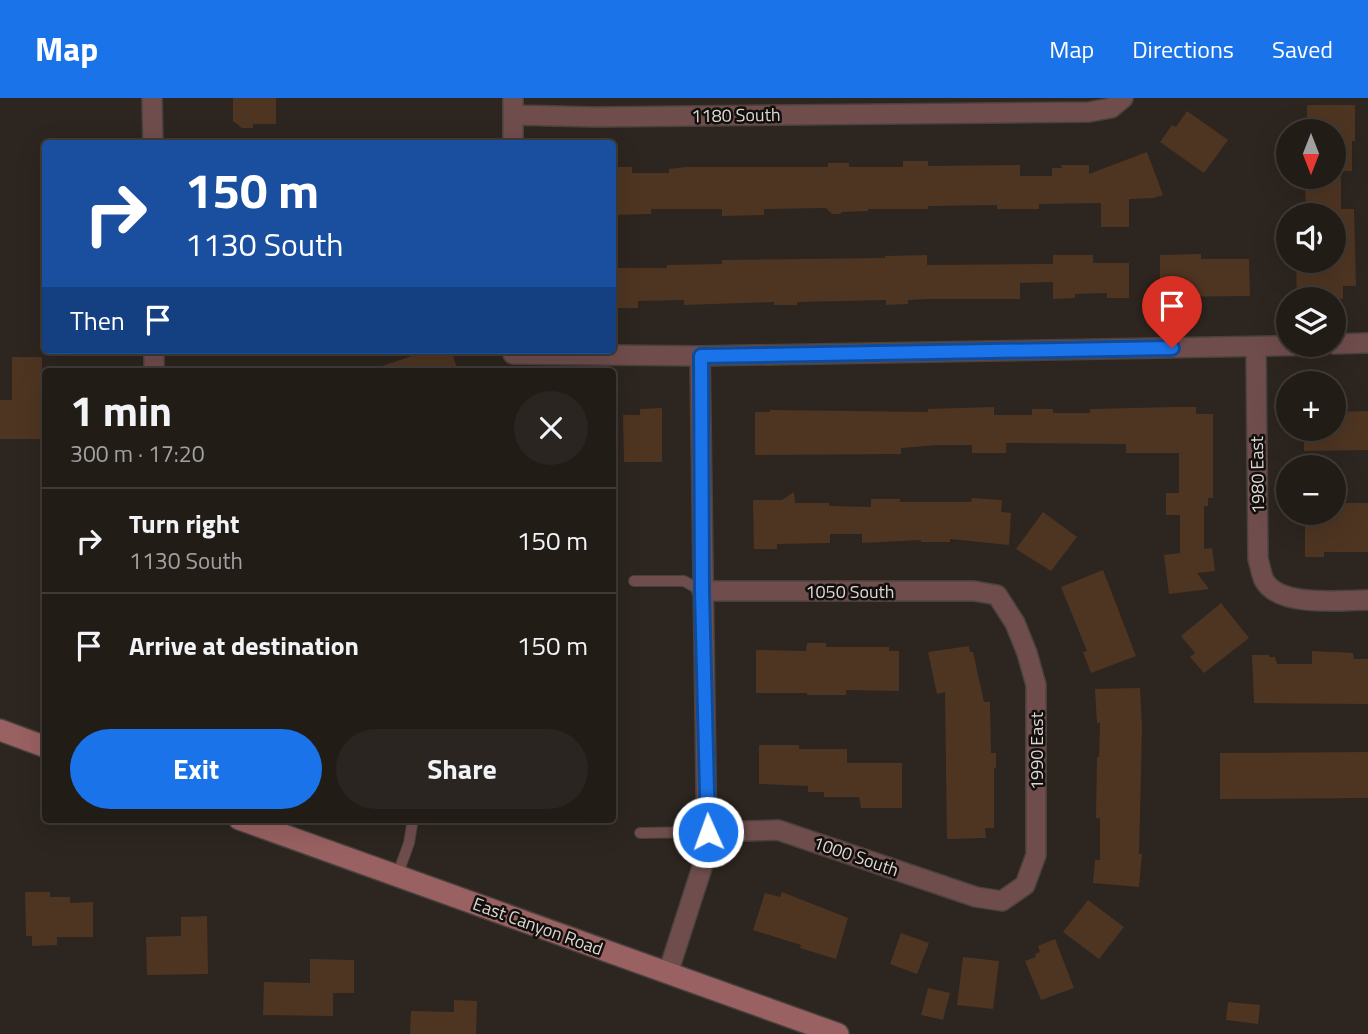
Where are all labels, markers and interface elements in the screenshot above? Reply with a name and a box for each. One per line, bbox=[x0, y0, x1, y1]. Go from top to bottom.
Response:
text: Map bbox=[35, 24, 98, 74]
text: Map bbox=[1049, 31, 1094, 67]
text: Directions bbox=[1132, 31, 1234, 67]
text: Saved bbox=[1272, 31, 1333, 67]
street label: 1180 South bbox=[691, 101, 781, 129]
north arrow bbox=[1276, 119, 1346, 189]
map controls bbox=[1276, 119, 1346, 525]
text: 150 m bbox=[185, 152, 319, 227]
icon: right bbox=[70, 168, 161, 259]
button: sound bbox=[1276, 203, 1346, 273]
text: 1130 South bbox=[185, 220, 343, 268]
pin bbox=[1142, 276, 1202, 348]
icon: arrive bbox=[1153, 287, 1191, 325]
button: layers bbox=[1276, 287, 1346, 357]
text: Then bbox=[70, 301, 125, 340]
icon: arrive bbox=[139, 301, 177, 339]
button: + bbox=[1276, 371, 1346, 441]
text: 1 min bbox=[70, 378, 172, 442]
button: close bbox=[514, 391, 588, 465]
street label: 1980 East bbox=[1243, 435, 1271, 514]
text: 300 m · 17:20 bbox=[70, 436, 205, 471]
button: − bbox=[1276, 455, 1346, 525]
text: Turn right bbox=[129, 504, 240, 543]
text: 150 m bbox=[517, 521, 588, 560]
icon: right bbox=[70, 522, 108, 560]
text: 1130 South bbox=[129, 543, 243, 578]
street label: 1050 South bbox=[805, 578, 895, 605]
text: Arrive at destination bbox=[129, 626, 359, 665]
text: 150 m bbox=[517, 626, 588, 665]
icon: arrive bbox=[70, 627, 108, 665]
street label: 1990 East bbox=[1023, 711, 1050, 790]
button: Exit bbox=[70, 729, 322, 809]
button: Share bbox=[336, 729, 588, 809]
position arrow bbox=[671, 795, 745, 869]
street label: 1000 South bbox=[809, 829, 903, 883]
street label: East Canyon Road bbox=[469, 890, 607, 962]

